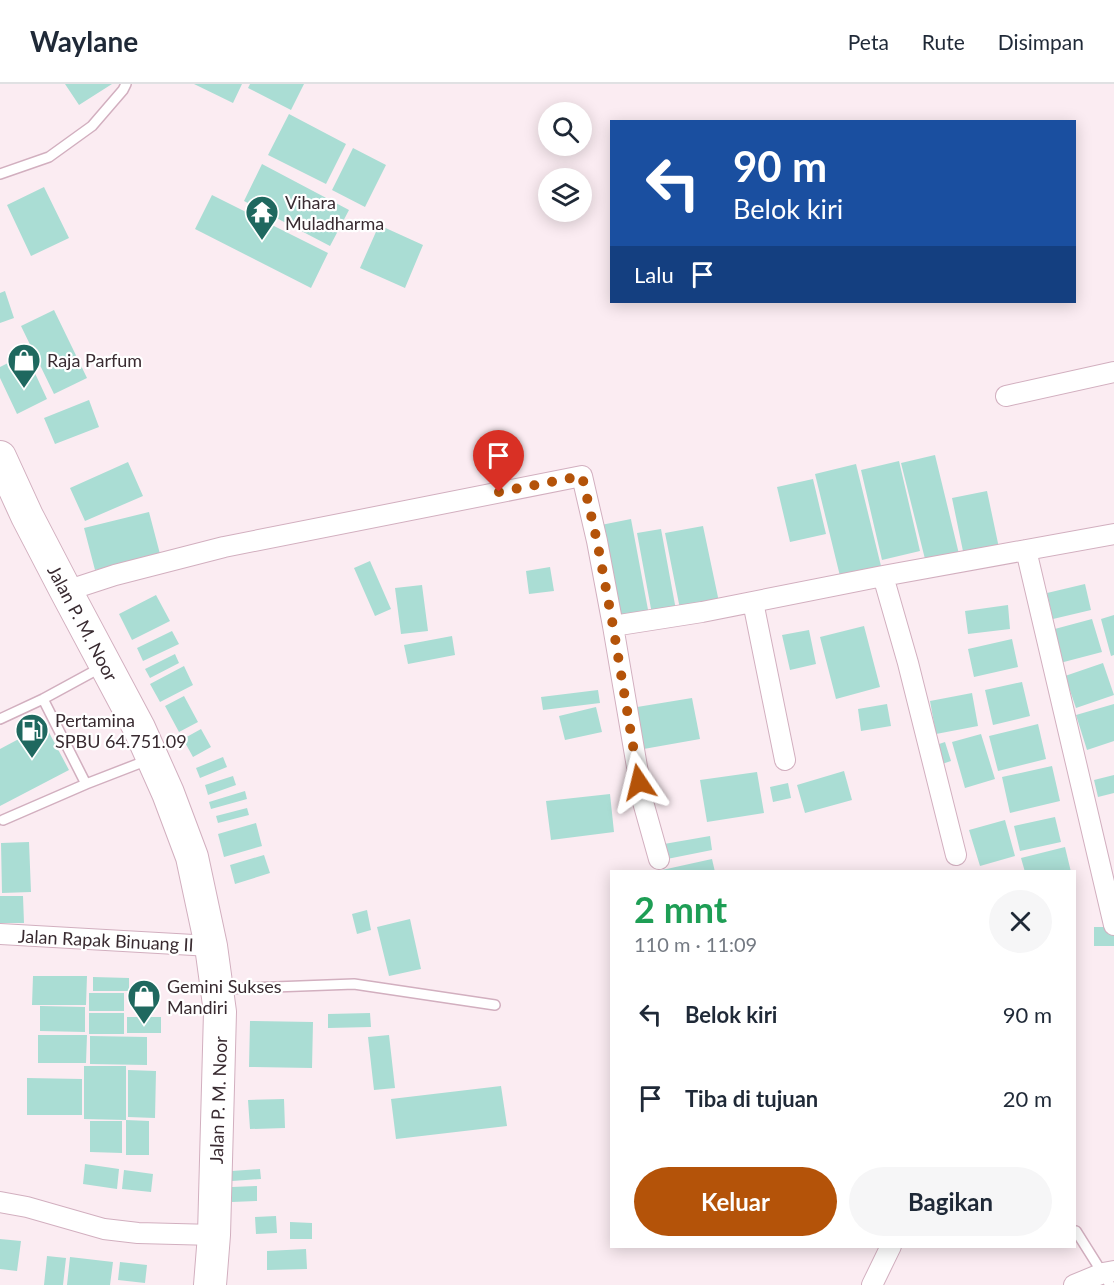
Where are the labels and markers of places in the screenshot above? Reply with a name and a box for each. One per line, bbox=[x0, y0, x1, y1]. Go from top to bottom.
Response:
place label: Vihara Muladharma bbox=[285, 191, 384, 234]
temple icon: Vihara Muladharma bbox=[244, 194, 280, 241]
shop icon: Raja Parfum bbox=[6, 342, 42, 389]
place label: Raja Parfum bbox=[47, 349, 142, 371]
pin bbox=[473, 430, 524, 492]
place label: Pertamina SPBU 64.751.09 bbox=[55, 709, 187, 752]
fuel station icon: Pertamina SPBU 64.751.09 bbox=[14, 712, 50, 759]
place label: Gemini Sukses Mandiri bbox=[167, 975, 282, 1018]
shop icon: Gemini Sukses Mandiri bbox=[126, 978, 162, 1025]

